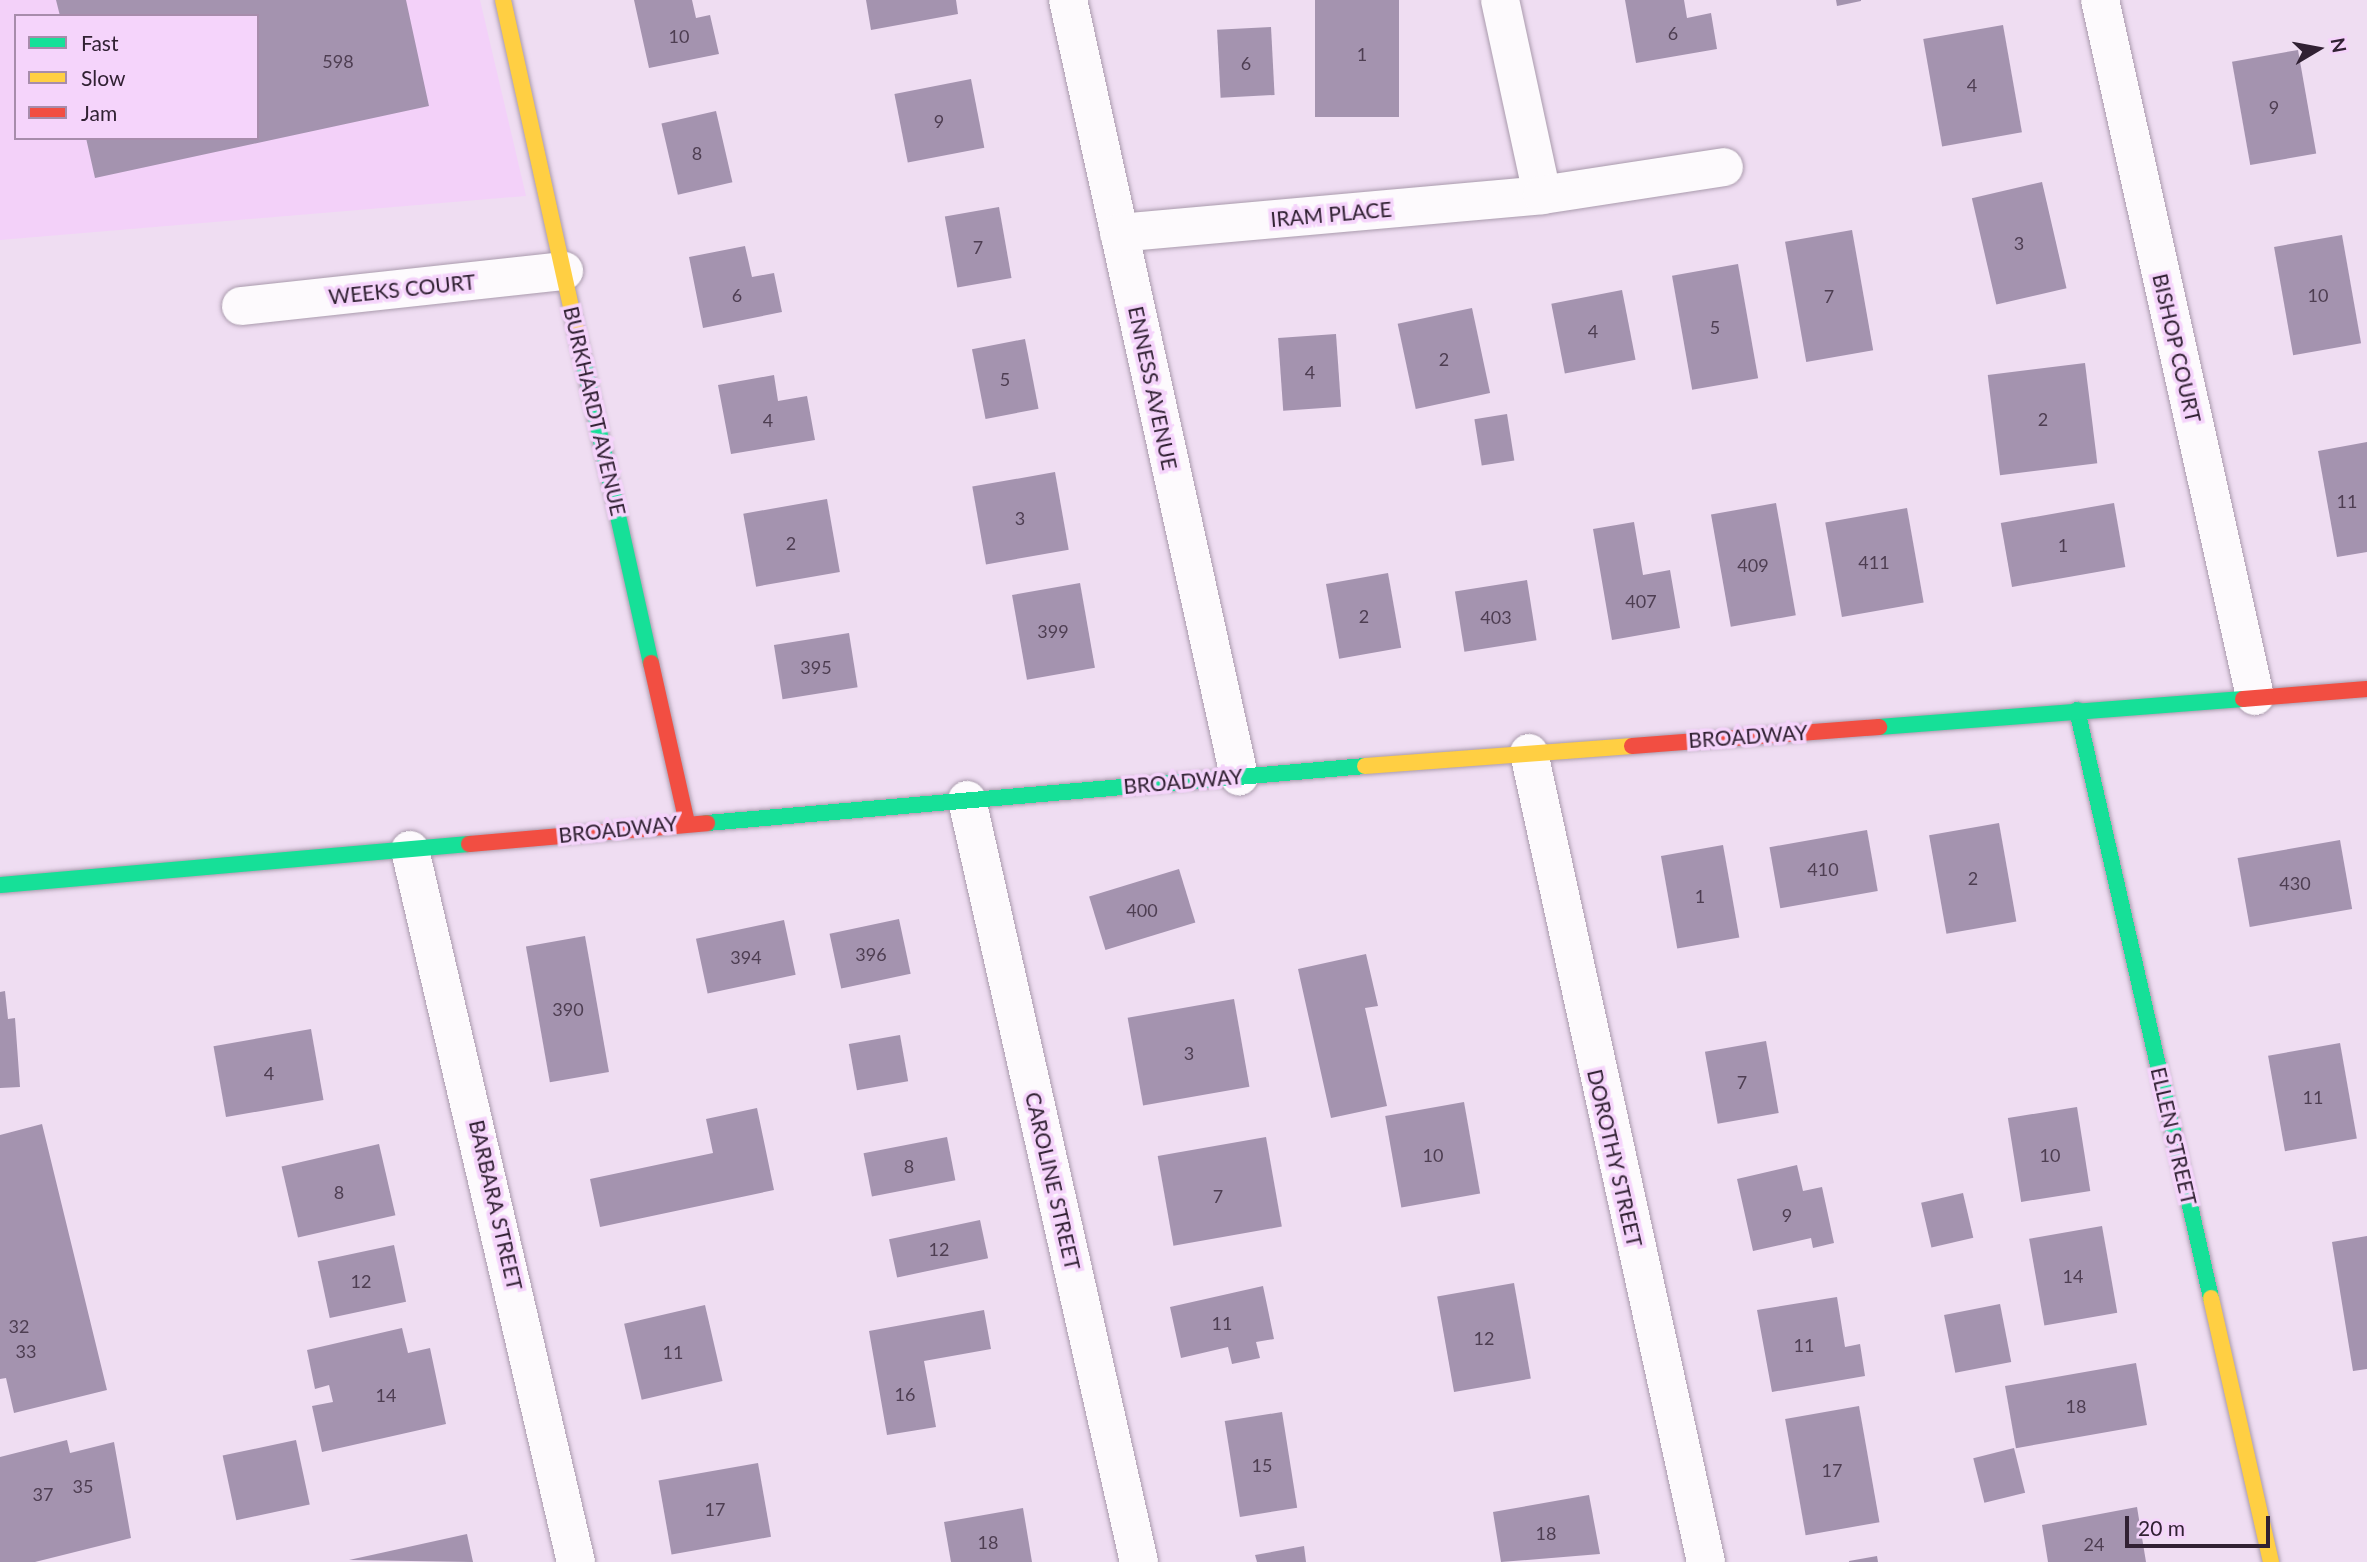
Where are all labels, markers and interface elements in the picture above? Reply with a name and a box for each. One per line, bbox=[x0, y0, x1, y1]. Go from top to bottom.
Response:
legend bbox=[14, 14, 259, 140]
north arrow bbox=[2283, 14, 2353, 84]
house number: 6 bbox=[1668, 22, 1678, 44]
house number: 10 bbox=[669, 25, 689, 47]
text: Fast bbox=[81, 30, 118, 55]
text: N bbox=[2327, 36, 2352, 54]
house number: 1 bbox=[1357, 43, 1367, 65]
house number: 598 bbox=[322, 50, 354, 72]
house number: 6 bbox=[1241, 52, 1251, 74]
text: Slow bbox=[81, 65, 125, 90]
house number: 4 bbox=[1967, 74, 1977, 96]
house number: 9 bbox=[2269, 96, 2279, 118]
text: Jam bbox=[81, 100, 117, 125]
house number: 9 bbox=[934, 110, 944, 132]
house number: 8 bbox=[692, 142, 702, 164]
street label: IRAM PLACE bbox=[1269, 196, 1393, 232]
house number: 3 bbox=[2014, 232, 2024, 254]
house number: 7 bbox=[973, 236, 983, 258]
street label: WEEKS COURT bbox=[327, 269, 477, 309]
street label: BISHOP COURT bbox=[2148, 271, 2206, 425]
house number: 6 bbox=[732, 284, 742, 306]
house number: 10 bbox=[2308, 284, 2328, 306]
house number: 7 bbox=[1824, 285, 1834, 307]
street label: BURKHARDT AVENUE bbox=[558, 303, 632, 519]
street label: ENNESS AVENUE bbox=[1123, 303, 1183, 473]
house number: 5 bbox=[1710, 316, 1720, 338]
house number: 4 bbox=[1588, 320, 1598, 342]
house number: 2 bbox=[1439, 348, 1449, 370]
house number: 4 bbox=[1305, 361, 1315, 383]
house number: 5 bbox=[1000, 368, 1010, 390]
house number: 2 bbox=[2038, 408, 2048, 430]
house number: 4 bbox=[763, 409, 773, 431]
house number: 11 bbox=[2337, 490, 2357, 512]
house number: 3 bbox=[1015, 507, 1025, 529]
house number: 2 bbox=[786, 532, 796, 554]
house number: 1 bbox=[2058, 534, 2068, 556]
house number: 411 bbox=[1858, 551, 1890, 573]
house number: 409 bbox=[1737, 554, 1769, 576]
house number: 407 bbox=[1625, 590, 1657, 612]
house number: 2 bbox=[1359, 605, 1369, 627]
house number: 403 bbox=[1480, 606, 1512, 628]
house number: 399 bbox=[1037, 620, 1069, 642]
house number: 395 bbox=[800, 656, 832, 678]
street label: BROADWAY bbox=[1687, 719, 1809, 753]
street label: BROADWAY bbox=[1122, 763, 1244, 799]
street label: BROADWAY bbox=[557, 810, 679, 848]
house number: 410 bbox=[1807, 858, 1839, 880]
house number: 2 bbox=[1968, 867, 1978, 889]
house number: 430 bbox=[2279, 872, 2311, 894]
house number: 1 bbox=[1695, 885, 1705, 907]
house number: 400 bbox=[1126, 899, 1158, 921]
house number: 396 bbox=[855, 943, 887, 965]
house number: 394 bbox=[730, 946, 762, 968]
house number: 390 bbox=[552, 998, 584, 1020]
house number: 3 bbox=[1184, 1042, 1194, 1064]
house number: 4 bbox=[264, 1062, 274, 1084]
street label: ELLEN STREET bbox=[2146, 1065, 2202, 1207]
street label: DOROTHY STREET bbox=[1582, 1066, 1648, 1250]
house number: 7 bbox=[1737, 1071, 1747, 1093]
house number: 11 bbox=[2303, 1086, 2323, 1108]
street label: CAROLINE STREET bbox=[1020, 1090, 1086, 1272]
street label: BARBARA STREET bbox=[464, 1117, 528, 1293]
house number: 10 bbox=[1423, 1144, 1443, 1166]
house number: 10 bbox=[2040, 1144, 2060, 1166]
house number: 8 bbox=[904, 1155, 914, 1177]
house number: 8 bbox=[334, 1181, 344, 1203]
house number: 7 bbox=[1213, 1185, 1223, 1207]
house number: 9 bbox=[1782, 1204, 1792, 1226]
house number: 12 bbox=[929, 1238, 949, 1260]
house number: 14 bbox=[2063, 1265, 2083, 1287]
house number: 12 bbox=[351, 1270, 371, 1292]
house number: 11 bbox=[1212, 1312, 1232, 1334]
house number: 32 bbox=[9, 1315, 29, 1337]
house number: 12 bbox=[1474, 1327, 1494, 1349]
house number: 11 bbox=[1794, 1334, 1814, 1356]
house number: 33 bbox=[16, 1340, 36, 1362]
house number: 11 bbox=[663, 1341, 683, 1363]
house number: 16 bbox=[895, 1383, 915, 1405]
house number: 14 bbox=[376, 1384, 396, 1406]
house number: 18 bbox=[2066, 1395, 2086, 1417]
house number: 15 bbox=[1252, 1454, 1272, 1476]
house number: 17 bbox=[1822, 1459, 1842, 1481]
house number: 35 bbox=[73, 1475, 93, 1497]
house number: 37 bbox=[33, 1483, 53, 1505]
house number: 17 bbox=[705, 1498, 725, 1520]
scale bar bbox=[2129, 1502, 2274, 1546]
text: 20 m bbox=[2138, 1515, 2185, 1540]
house number: 18 bbox=[1536, 1522, 1556, 1544]
house number: 18 bbox=[978, 1531, 998, 1553]
house number: 24 bbox=[2084, 1533, 2104, 1555]

